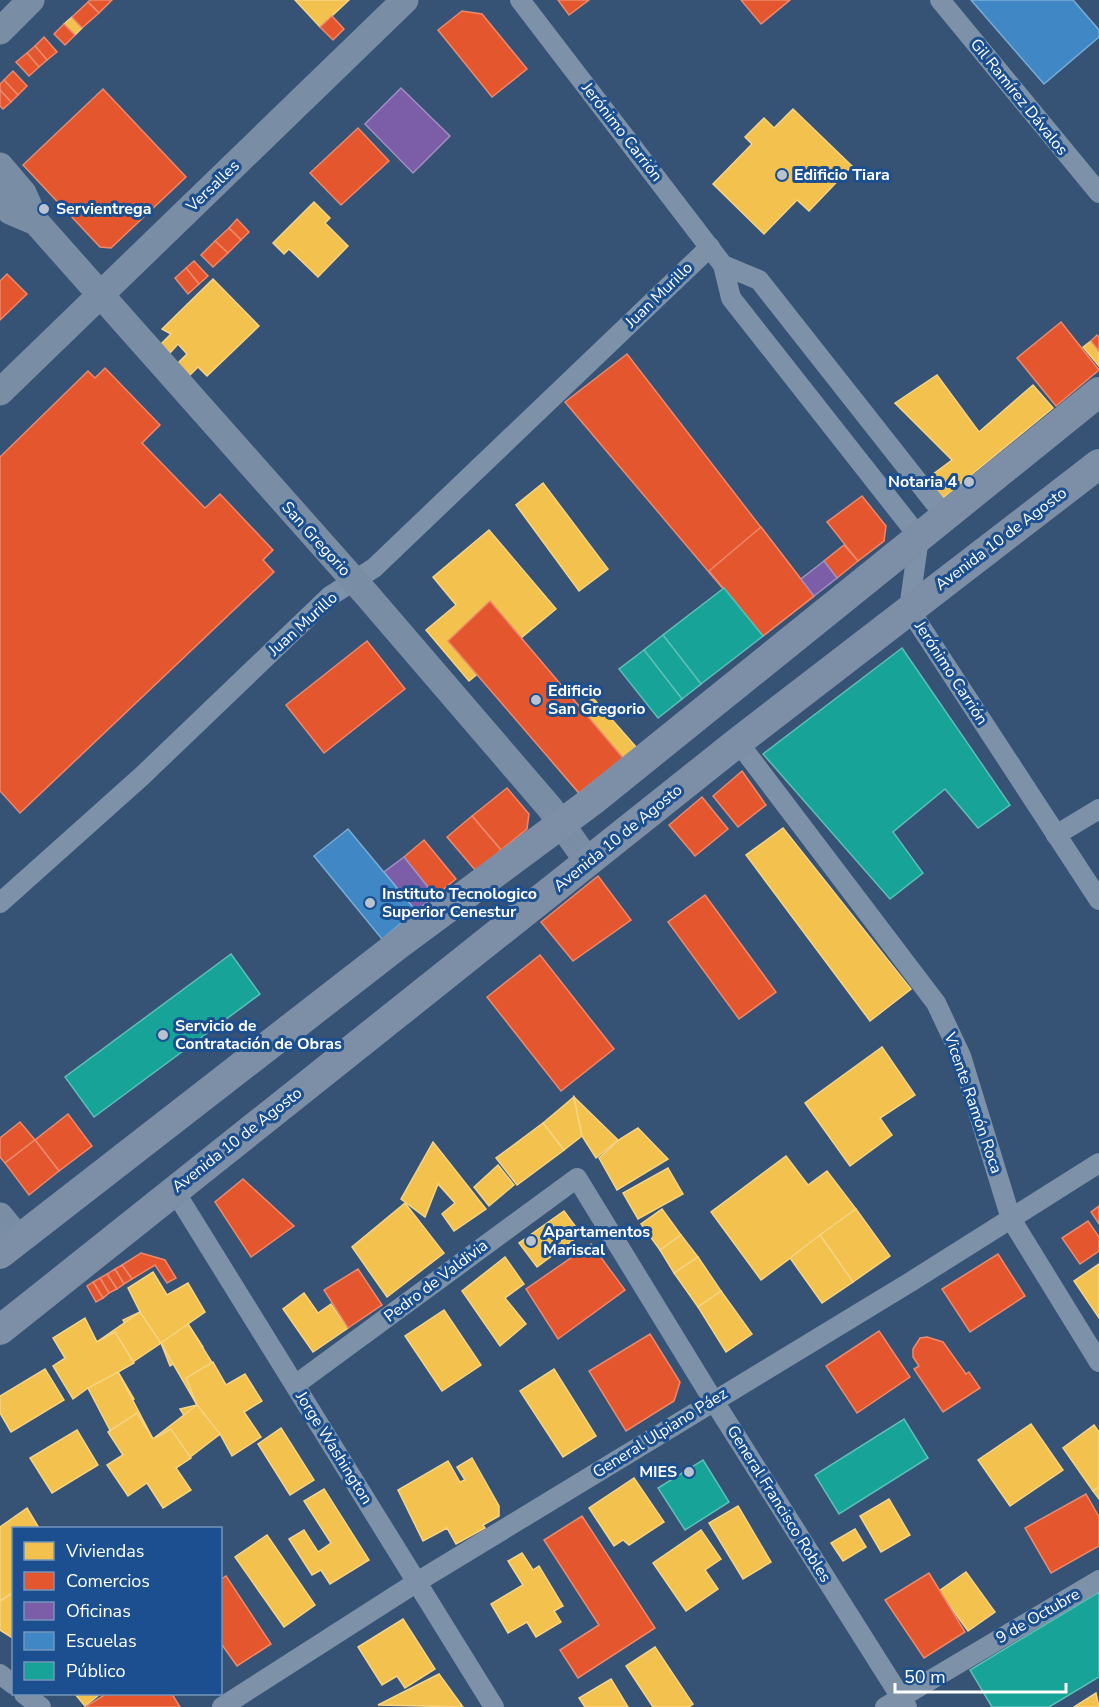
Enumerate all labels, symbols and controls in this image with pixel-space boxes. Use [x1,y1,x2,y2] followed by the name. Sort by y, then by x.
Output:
[965,34,1073,160] street label: Gil Ramírez Dávalos
[576,77,668,186] street label: Jerónimo Carrión
[181,155,244,218] street label: Versalles
[794,164,890,186] place label: Edificio Tiara
[775,168,789,182] marker: Edificio Tiara
[56,198,151,220] place label: Servientrega
[37,202,51,216] marker: Servientrega
[620,257,698,334] street label: Juan Murillo
[888,471,957,493] place label: Notaria 4
[962,475,976,489] marker: Notaria 4
[931,482,1071,596] street label: Avenida 10 de Agosto
[276,497,356,581] street label: San Gregorio
[263,587,342,662] street label: Juan Murillo
[909,616,993,729] street label: Jerónimo Carrión
[548,680,646,720] place label: Edificio San Gregorio
[529,693,543,707] marker: Edificio San Gregorio
[549,779,687,897] street label: Avenida 10 de Agosto
[382,883,537,923] place label: Instituto Tecnologico Superior Cenestur
[363,896,377,910] marker: Instituto Tecnologico Superior Cenestur
[175,1015,342,1055] place label: Servicio de Contratación de Obras
[156,1028,170,1042] marker: Servicio de Contratación de Obras
[938,1029,1007,1177] street label: Vicente Ramón Roca
[167,1082,307,1198] street label: Avenida 10 de Agosto
[543,1221,650,1261] place label: Apartamentos Mariscal
[524,1234,538,1248] marker: Apartamentos Mariscal
[379,1235,493,1327] street label: Pedro de Valdivia
[589,1383,731,1483] street label: General Ulpiano Páez
[290,1386,378,1509] street label: Jorge Washington
[722,1421,836,1587] street label: General Francisco Robles
[639,1461,677,1483] place label: MIES
[682,1465,696,1479] marker: MIES
[12,1527,222,1695] legend
[65,1539,145,1563] text: Viviendas
[66,1569,150,1593] text: Comercios
[992,1583,1084,1649] street label: 9 de Octubre
[66,1599,131,1623] text: Oficinas
[66,1629,137,1653] text: Escuelas
[895,1656,1066,1694] scale bar
[66,1659,126,1683] text: Público
[904,1665,946,1689] text: 50 m

